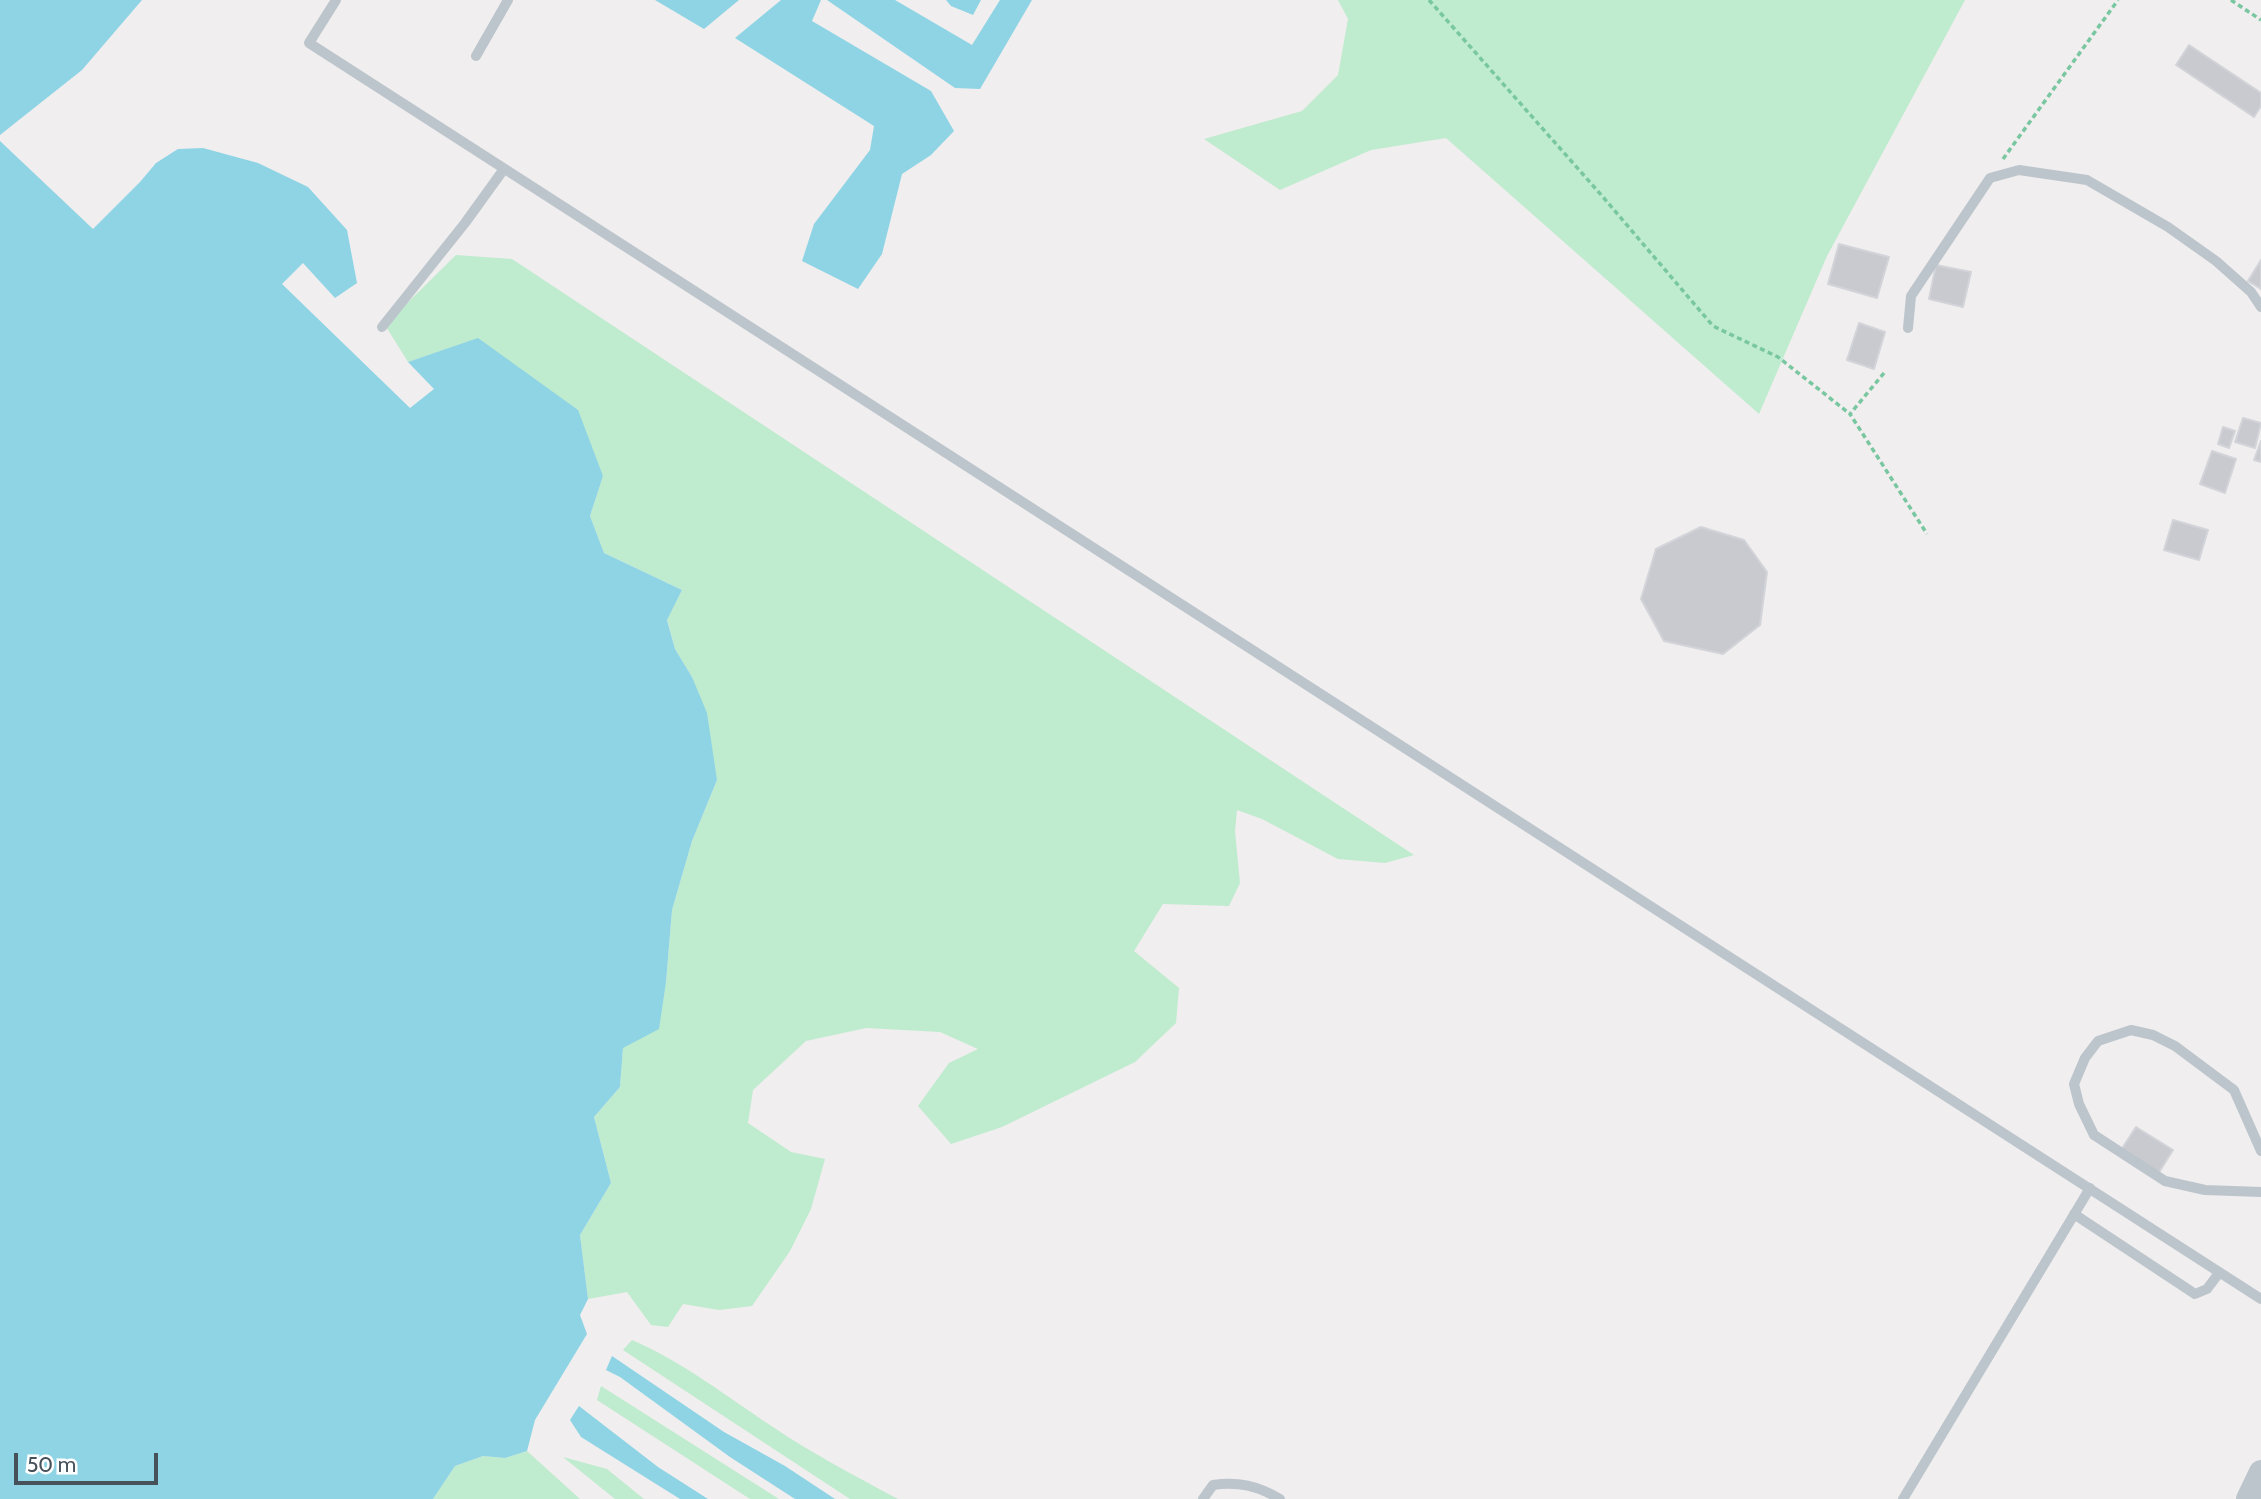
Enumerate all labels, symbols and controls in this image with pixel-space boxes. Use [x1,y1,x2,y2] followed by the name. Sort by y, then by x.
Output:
[18,1440,161,1484] scale bar
[27,1452,76,1477] text: 50 m

